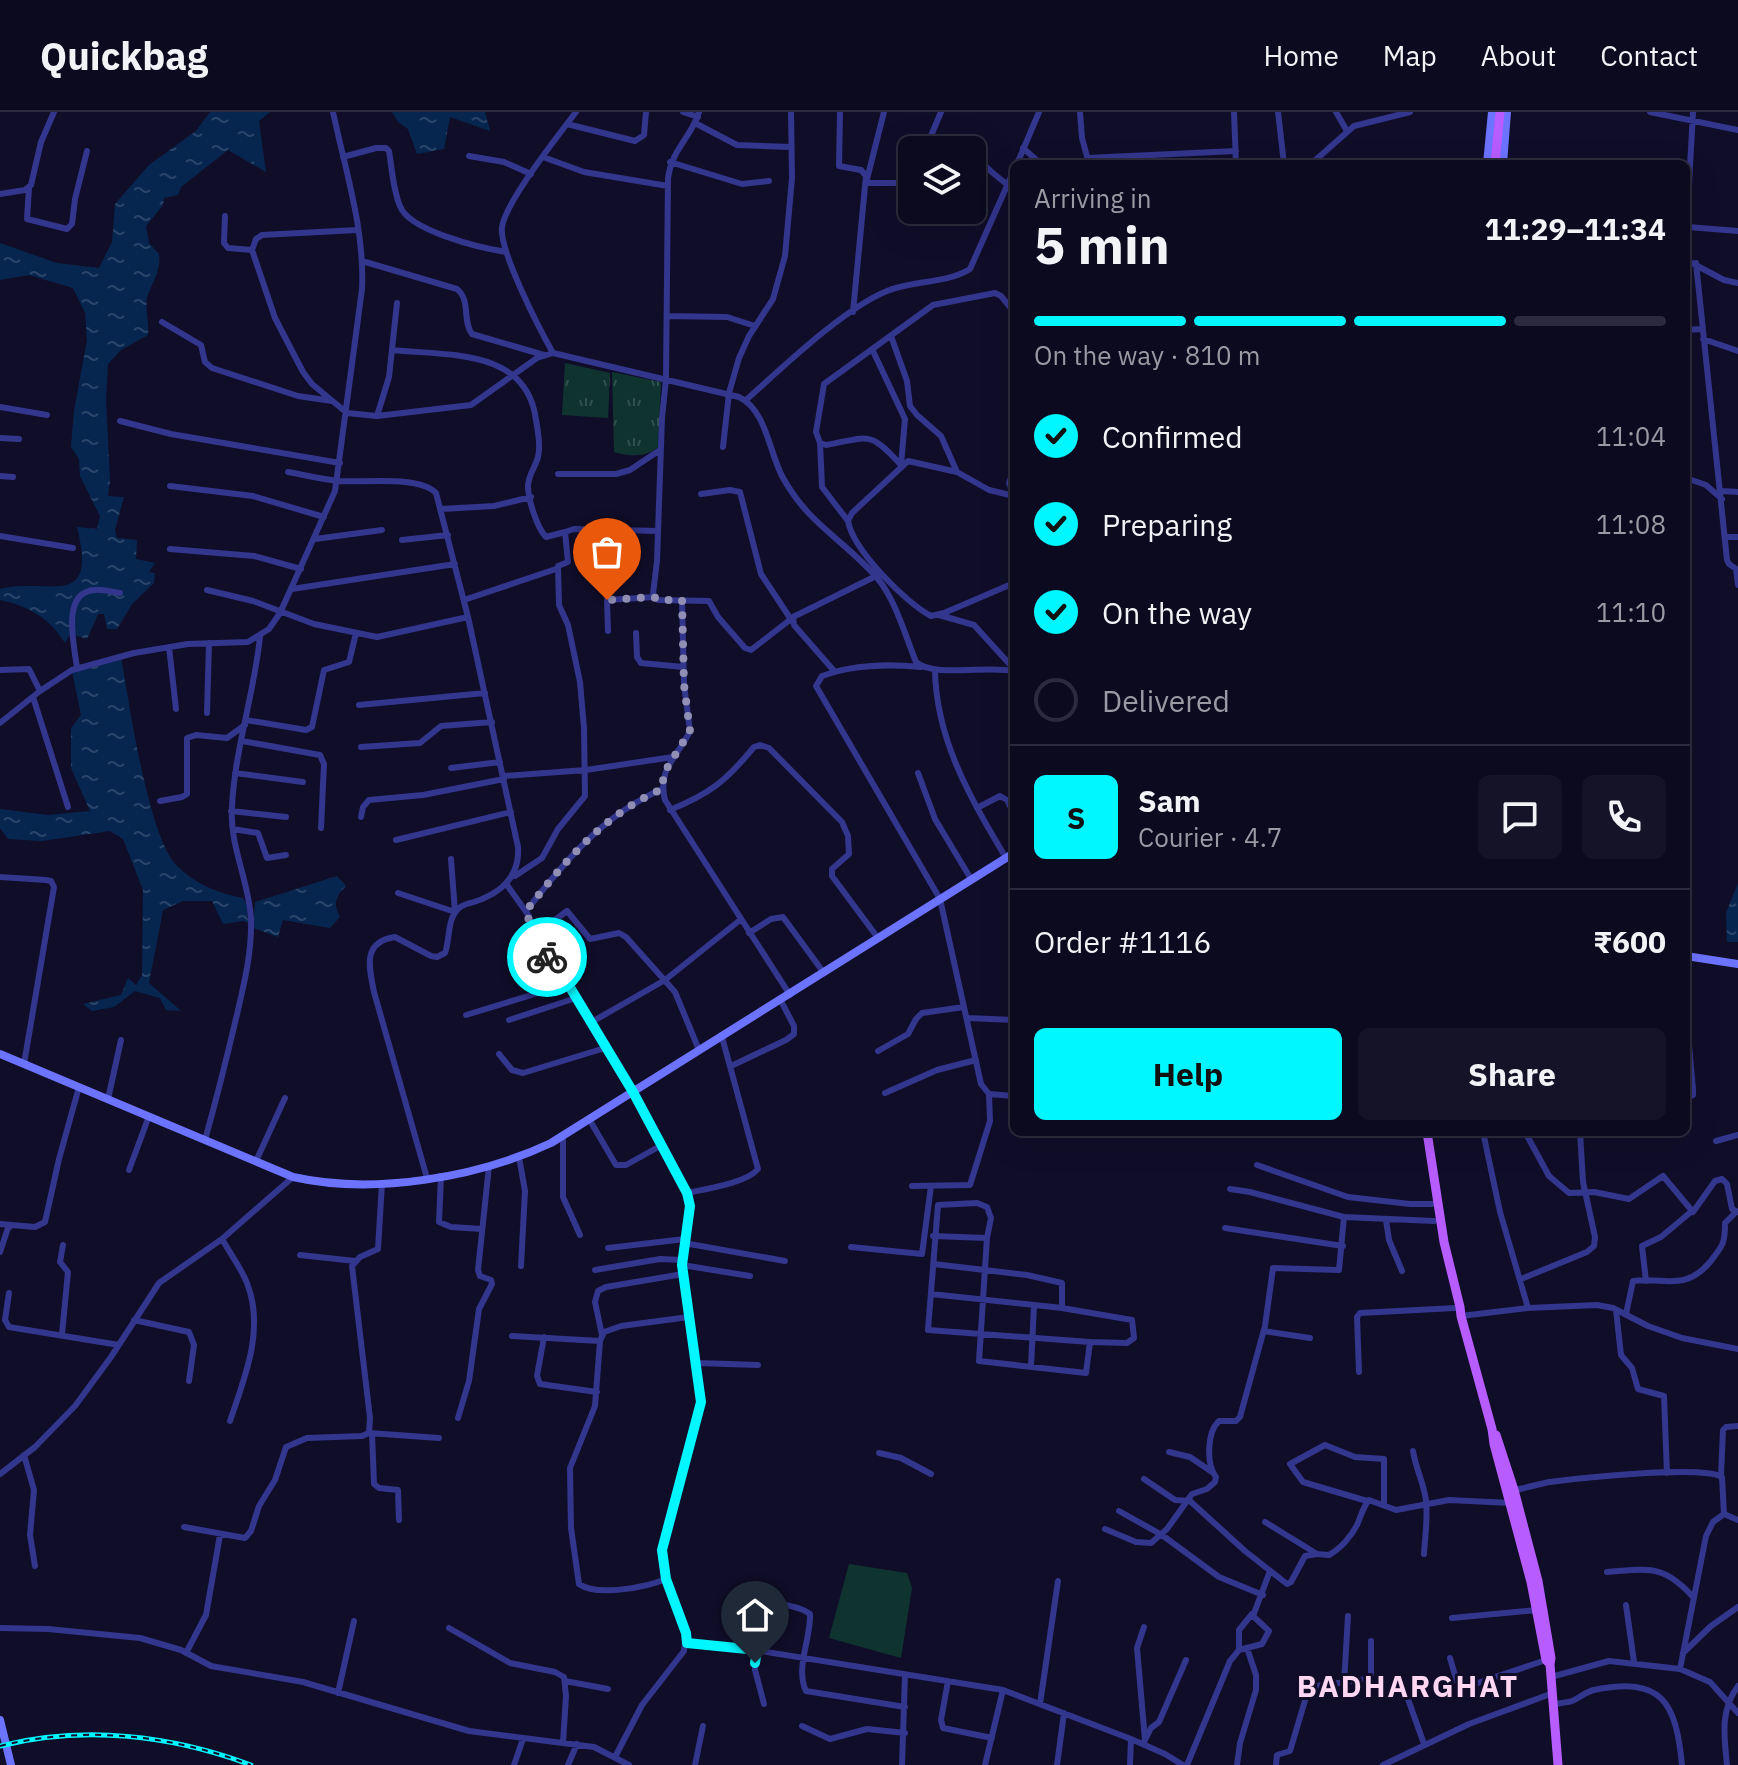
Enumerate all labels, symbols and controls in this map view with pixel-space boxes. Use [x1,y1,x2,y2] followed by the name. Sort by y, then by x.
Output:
[40,31,208,80] text: Quickbag
[1263,37,1339,74] text: Home
[1383,37,1437,74] text: Map
[1481,37,1556,74] text: About
[1600,37,1698,74] text: Contact
[898,136,986,224] map controls
[898,136,986,224] button: layers
[1034,181,1151,215] text: Arriving in
[1485,209,1666,248] text: 11:29–11:34
[1034,211,1170,278] text: 5 min
[1034,338,1260,372] text: On the way · 810 m
[1034,414,1078,458] icon: check
[1102,417,1243,456] text: Confirmed
[1596,419,1666,453] text: 11:04
[1034,502,1078,546] icon: check
[1102,505,1232,544] text: Preparing
[1596,507,1666,541] text: 11:08
[573,518,641,600] pin
[585,530,629,574] icon: bag
[1034,590,1078,634] icon: check
[1102,593,1252,632] text: On the way
[1596,595,1666,629] text: 11:10
[1102,681,1230,720] text: Delivered
[1478,775,1562,859] button: chat
[1582,775,1666,859] button: phone
[1138,781,1201,820] text: Sam
[1067,798,1085,837] text: S
[1138,820,1282,854] text: Courier · 4.7
[507,917,587,997] courier
[1034,922,1211,961] text: Order #1116
[1593,922,1666,961] text: ₹600
[525,935,569,979] icon: bike
[1034,1028,1342,1120] button: Help
[1358,1028,1666,1120] button: Share
[721,1581,789,1663] pin
[733,1593,777,1637] icon: home
[1297,1666,1519,1705] district label: BADHARGHAT

